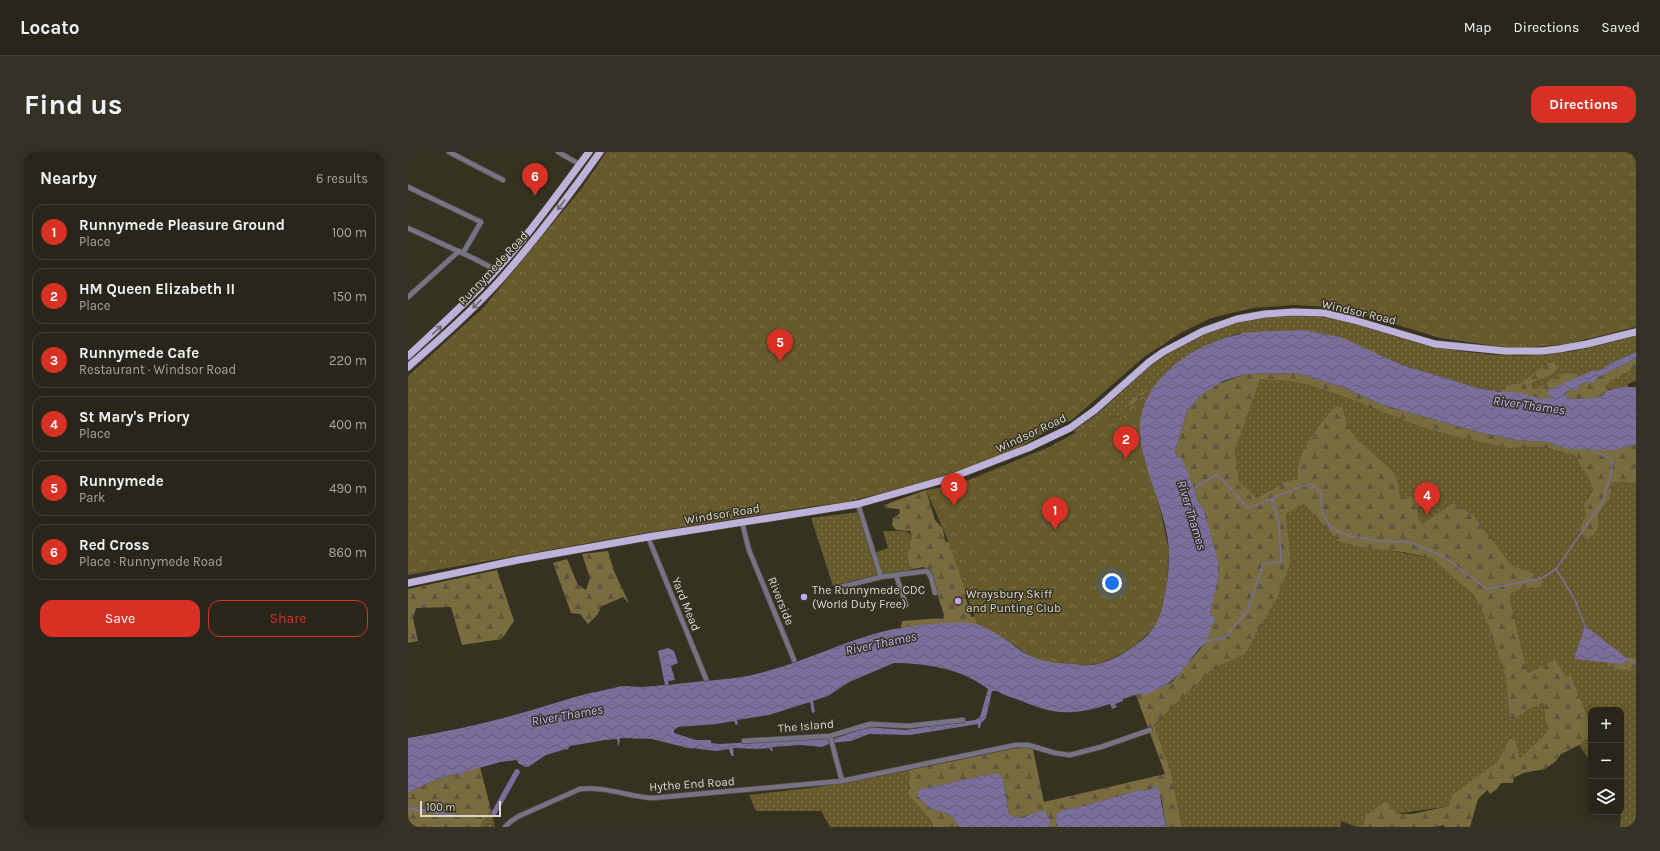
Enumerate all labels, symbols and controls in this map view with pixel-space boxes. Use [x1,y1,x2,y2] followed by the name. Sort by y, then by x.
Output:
[20,17,80,39] text: Locato
[1464,19,1492,36] text: Map
[1514,19,1579,36] text: Directions
[1601,19,1640,36] text: Saved
[1531,86,1636,123] button: Directions
[24,88,123,121] text: Find us
[522,163,548,196] pin: 6
[40,168,97,188] text: Nearby
[316,171,368,186] text: 6 results
[557,200,565,211] one-way arrow
[79,216,285,234] text: Runnymede Pleasure Ground
[52,225,56,240] text: 1
[332,225,367,240] text: 100 m
[455,228,531,308] street label: Runnymede Road
[79,234,110,249] text: Place
[79,280,235,298] text: HM Queen Elizabeth II
[50,289,58,304] text: 2
[332,289,367,304] text: 150 m
[1320,297,1398,327] street label: Windsor Road
[79,298,110,313] text: Place
[472,299,482,309] one-way arrow
[432,325,442,334] one-way arrow
[767,329,793,362] pin: 5
[79,344,199,362] text: Runnymede Cafe
[50,353,58,368] text: 3
[329,353,367,368] text: 220 m
[79,362,236,377] text: Restaurant · Windsor Road
[1492,393,1566,417] water label: River Thames
[79,408,189,426] text: St Mary's Priory
[993,411,1069,455] street label: Windsor Road
[50,417,58,432] text: 4
[329,417,367,432] text: 400 m
[79,426,110,441] text: Place
[1113,426,1139,459] pin: 2
[79,472,164,490] text: Runnymede
[941,473,967,506] pin: 3
[1174,478,1210,552] water label: River Thames
[50,481,58,496] text: 5
[329,481,367,496] text: 490 m
[1414,482,1440,515] pin: 4
[79,490,105,505] text: Park
[1042,497,1068,530] pin: 1
[683,501,761,527] street label: Windsor Road
[79,536,149,554] text: Red Cross
[50,545,58,560] text: 6
[329,545,367,560] text: 860 m
[79,554,223,569] text: Place · Runnymede Road
[1102,573,1122,593] your location
[669,575,703,633] street label: Yard Mead
[765,575,797,627] street label: Riverside
[812,583,925,611] place label: The Runnymede CDC (World Duty Free)
[966,587,1061,615] place label: Wraysbury Skiff and Punting Club
[799,592,809,602] marker: The Runnymede CDC (World Duty Free)
[953,596,963,606] marker: Wraysbury Skiff and Punting Club
[40,600,200,637] button: Save
[208,600,368,637] button: Share
[844,628,918,658] water label: River Thames
[530,701,604,729] water label: River Thames
[1588,707,1624,815] map controls
[1588,707,1624,743] button: +
[777,717,835,735] street label: The Island
[1588,743,1624,779] button: −
[649,774,735,794] street label: Hythe End Road
[1588,779,1624,815] button: layers
[420,799,501,818] scale bar
[426,801,456,814] text: 100 m

